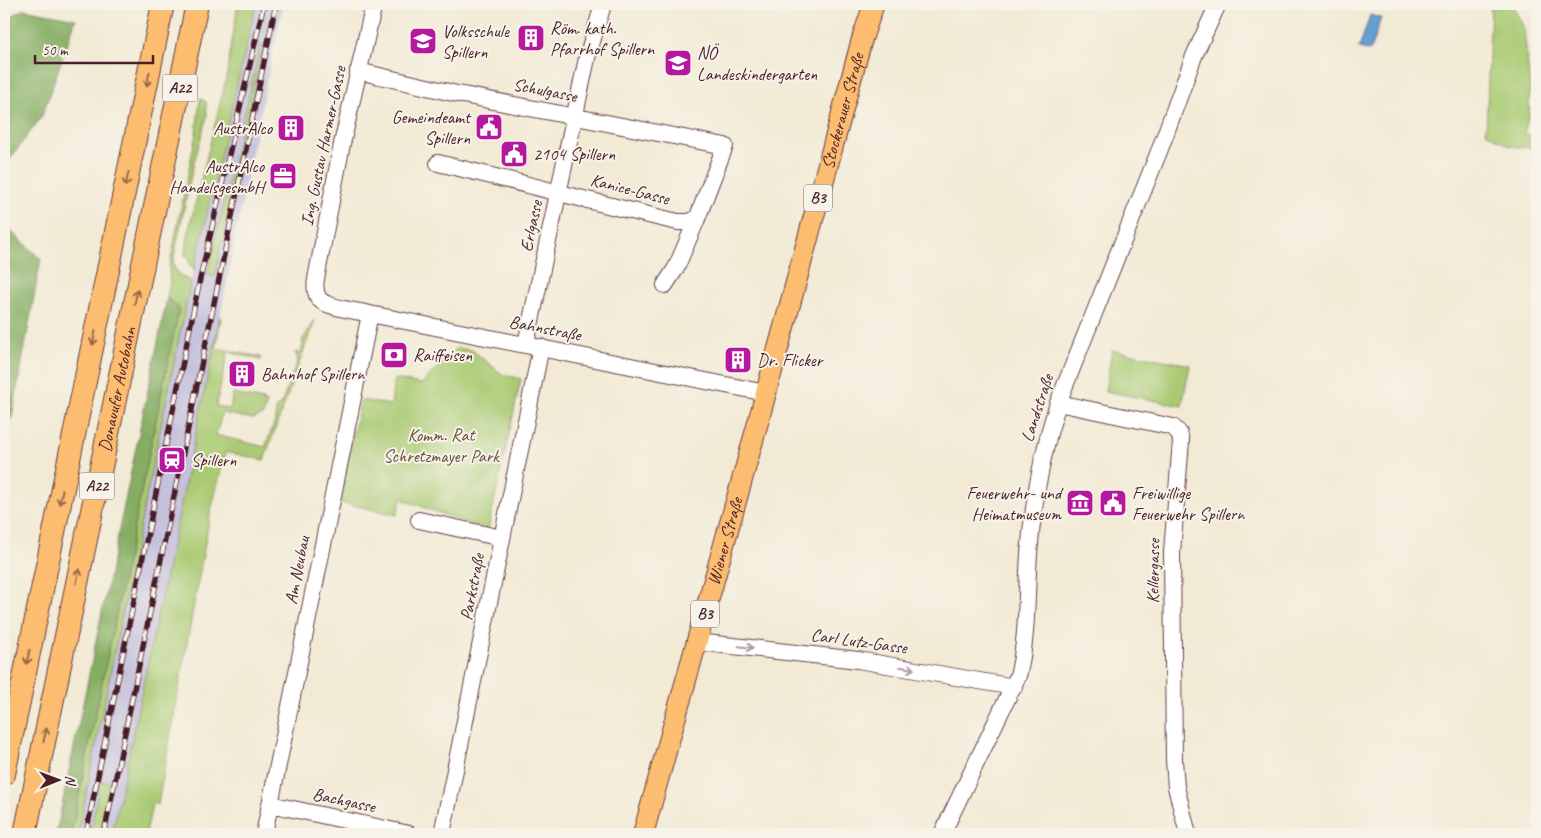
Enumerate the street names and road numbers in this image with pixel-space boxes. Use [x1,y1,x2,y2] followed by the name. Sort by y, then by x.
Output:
[816,50,869,171] street label: Stockerauer Straße
[295,63,351,228] street label: Ing. Gustav Harmer-Gasse
[511,73,580,107] street label: Schulgasse
[162,75,198,102] road number: A22
[588,169,673,210] street label: Kanice-Gasse
[804,184,832,212] road number: B3
[515,197,547,253] street label: Erlgasse
[507,310,584,346] street label: Bahnstraße
[93,324,141,454] street label: Donauufer Autobahn
[1016,370,1059,444] street label: Landstraße
[80,472,114,500] road number: A22
[702,494,748,587] street label: Wiener Straße
[280,533,315,606] street label: Am Neubau
[1141,537,1165,603] street label: Kellergasse
[455,551,489,622] street label: Parkstraße
[691,600,719,628] road number: B3
[810,623,910,659] street label: Carl Lutz-Gasse
[311,783,378,818] street label: Bachgasse

